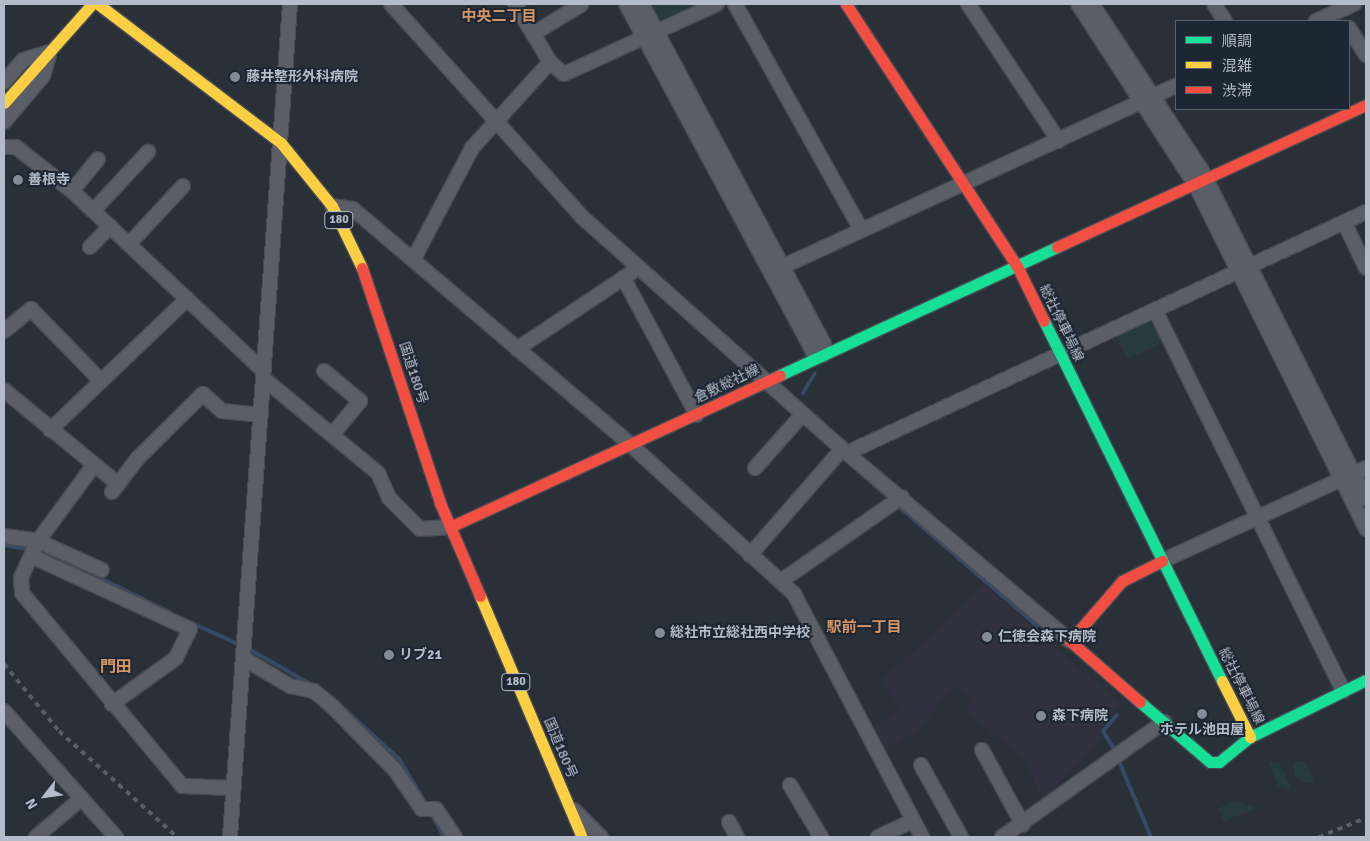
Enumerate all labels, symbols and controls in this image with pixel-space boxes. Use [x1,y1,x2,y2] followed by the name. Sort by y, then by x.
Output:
[462,8,536,26] district label: 中央二丁目
[1175,20,1350,110] legend
[1222,32,1252,50] text: 順調
[1222,57,1252,75] text: 混雑
[246,69,358,85] place label: 藤井整形外科病院
[228,70,242,84] marker: 藤井整形外科病院
[1222,82,1252,100] text: 渋滞
[28,172,70,188] place label: 善根寺
[12,174,24,186] marker: 善根寺
[324,210,354,230] road number: 180
[1035,282,1087,364] street label: 総社停車場線
[395,340,431,406] street label: 国道180号
[692,361,762,407] street label: 倉敷総社線
[827,619,901,637] district label: 駅前一丁目
[670,625,810,641] place label: 総社市立総社西中学校
[654,627,666,639] marker: 総社市立総社西中学校
[998,629,1096,645] place label: 仁徳会森下病院
[980,630,994,644] marker: 仁徳会森下病院
[1214,645,1268,727] street label: 総社停車場線
[399,647,442,663] place label: リブ21
[383,649,395,661] marker: リブ21
[100,657,132,677] district label: 門田
[501,672,531,692] road number: 180
[1052,708,1108,724] place label: 森下病院
[1196,708,1208,720] marker: ホテル池田屋
[1034,709,1048,723] marker: 森下病院
[540,715,580,781] street label: 国道180号
[1160,722,1244,738] place label: ホテル池田屋
[20,771,70,821] north arrow
[22,795,41,812] text: N

